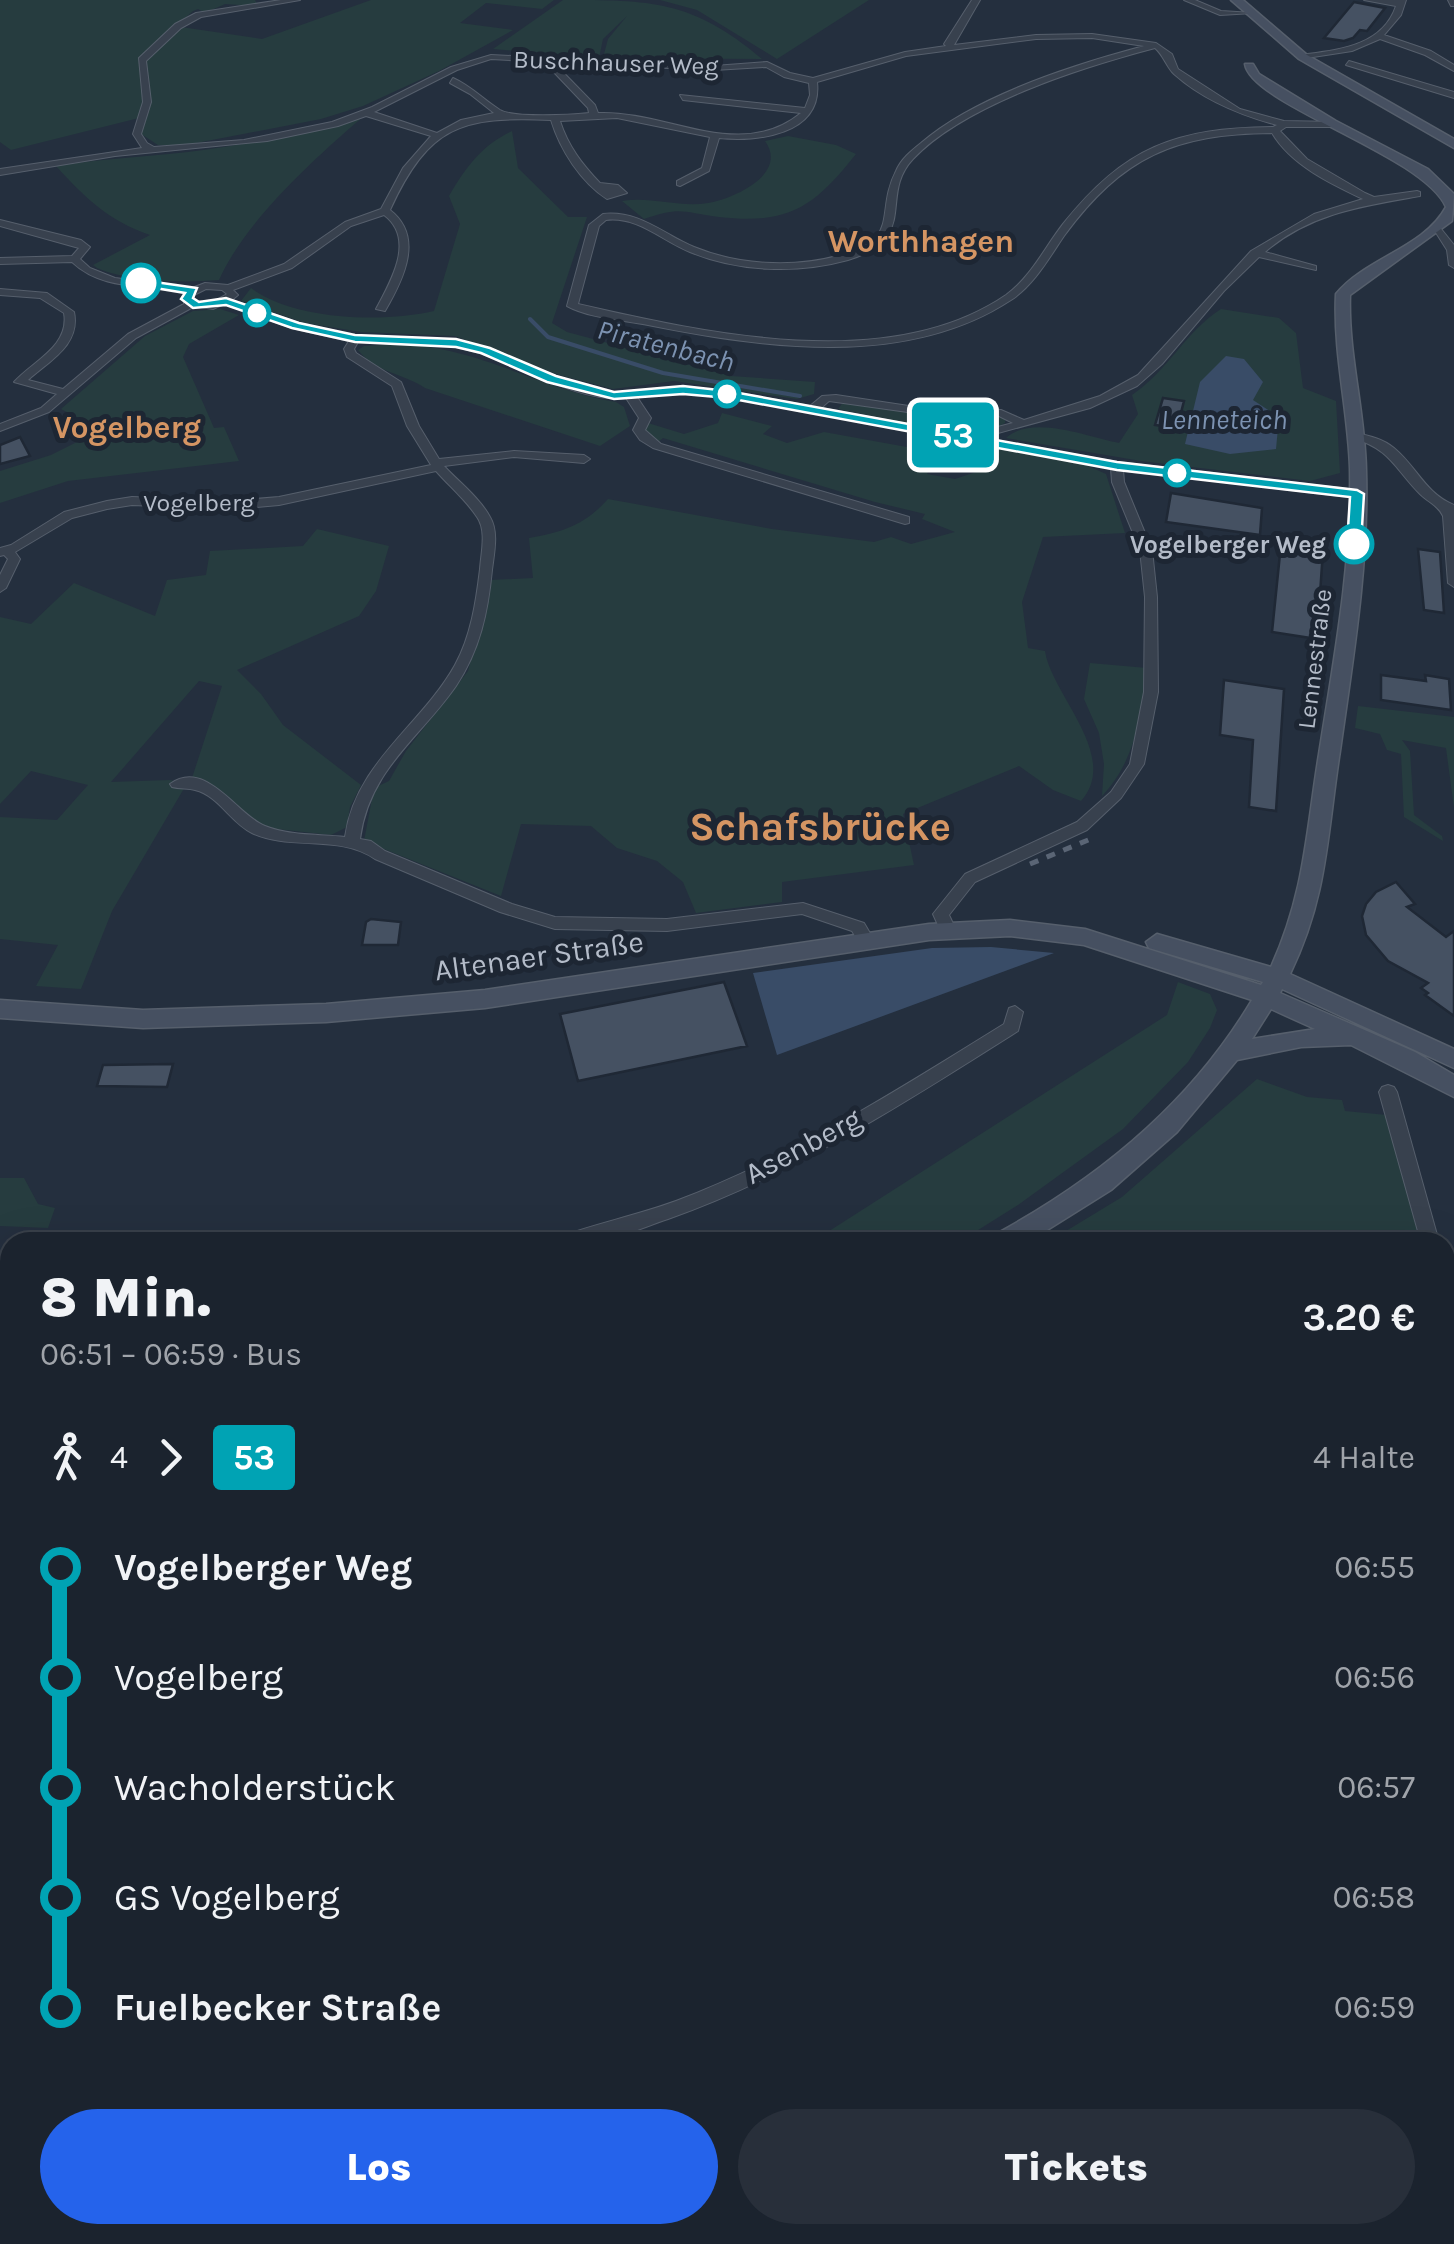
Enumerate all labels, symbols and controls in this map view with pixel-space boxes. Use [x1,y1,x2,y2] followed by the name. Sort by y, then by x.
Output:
[513,44,719,81] street label: Buschhauser Weg
[828,223,1014,260] district label: Worthhagen
[122,264,160,302] unlabelled marker
[244,300,270,326] unlabelled marker
[594,313,738,378] water label: Piratenbach
[714,381,740,407] unlabelled marker
[908,402,998,468] line badge: 53
[1161,403,1287,436] water label: Lenneteich
[53,409,201,446] district label: Vogelberg
[932,415,974,456] text: 53
[1164,460,1190,486] unlabelled marker
[143,488,255,517] street label: Vogelberg
[1335,525,1373,563] marker: Vogelberger Weg
[1130,530,1326,559] place label: Vogelberger Weg
[1292,587,1337,731] street label: Lennestraße
[689,803,951,850] district label: Schafsbrücke
[432,923,646,989] street label: Altenaer Straße
[738,1100,868,1192] street label: Asenberg
[40,1266,211,1330] text: 8 Min.
[1302,1295,1415,1340] text: 3.20 €
[40,1336,302,1373] text: 06:51 – 06:59 · Bus
[40,1430,95,1485] icon: walk
[143,1430,198,1485] icon: forward
[233,1437,275,1478] text: 53
[110,1439,128,1476] text: 4
[1313,1439,1415,1476] text: 4 Halte
[114,1545,412,1590] text: Vogelberger Weg
[1334,1549,1415,1586] text: 06:55
[114,1655,283,1700] text: Vogelberg
[1334,1659,1415,1696] text: 06:56
[114,1765,396,1810] text: Wacholderstück
[1337,1769,1415,1806] text: 06:57
[114,1875,340,1920] text: GS Vogelberg
[1333,1879,1415,1916] text: 06:58
[114,1985,441,2030] text: Fuelbecker Straße
[1334,1989,1415,2026] text: 06:59
[40,2109,718,2224] button: Los
[738,2109,1415,2224] button: Tickets

